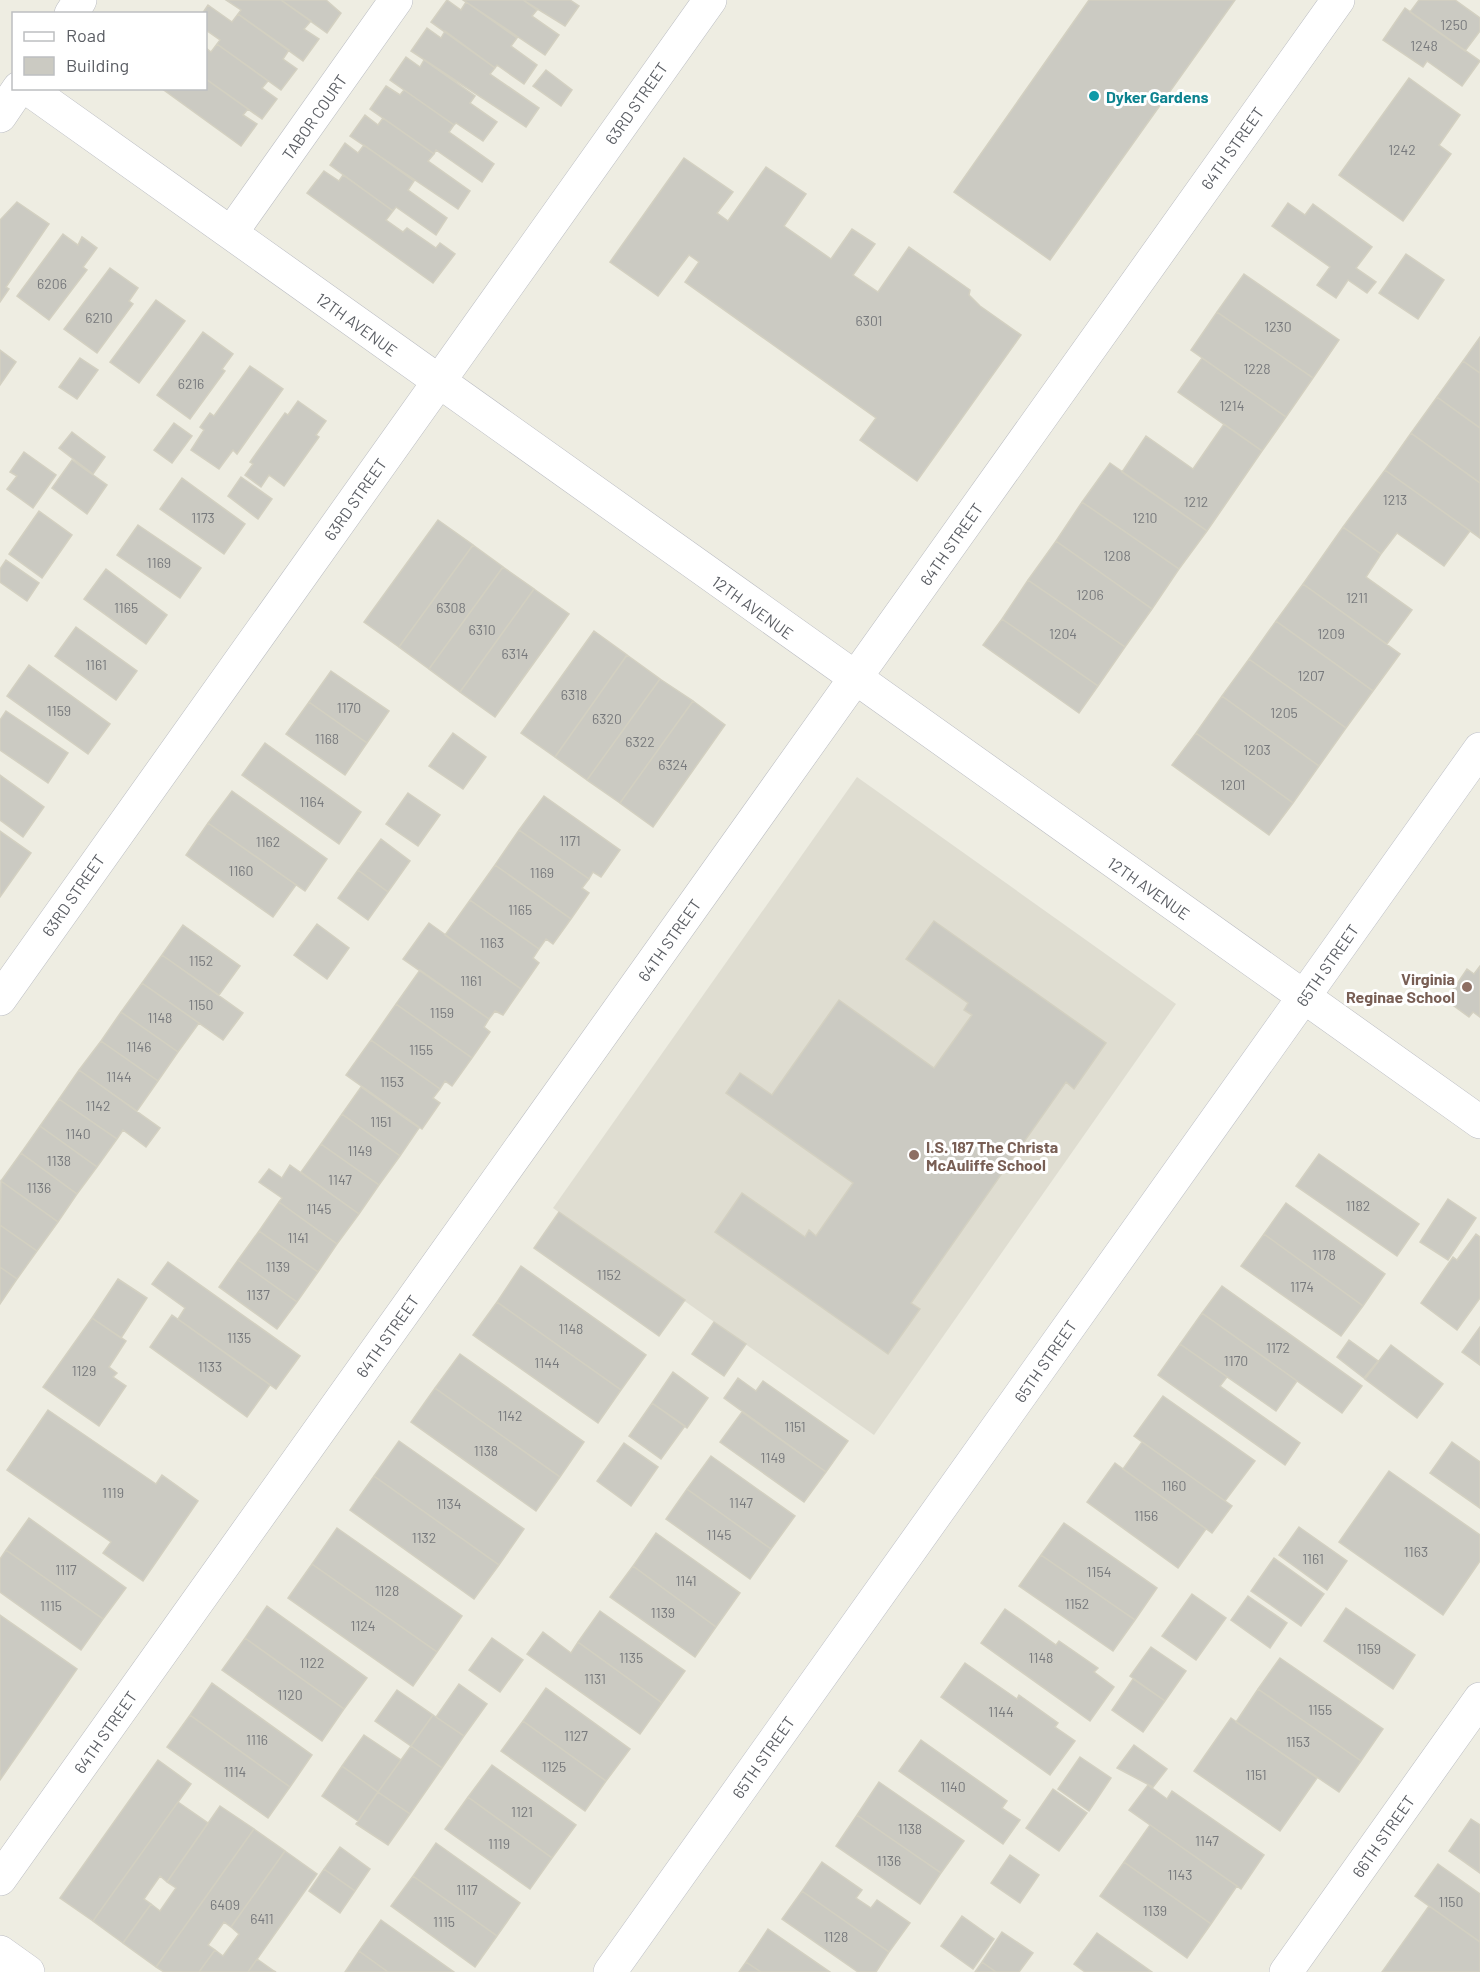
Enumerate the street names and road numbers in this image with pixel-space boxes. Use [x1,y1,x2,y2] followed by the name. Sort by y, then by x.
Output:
[601,58,671,148] street label: 63RD STREET
[278,71,350,163] street label: TABOR COURT
[1197,103,1267,193] street label: 64TH STREET
[313,288,401,360] street label: 12TH AVENUE
[320,454,390,544] street label: 63RD STREET
[916,499,986,589] street label: 64TH STREET
[709,571,797,643] street label: 12TH AVENUE
[38,850,108,940] street label: 63RD STREET
[1104,853,1194,923] street label: 12TH AVENUE
[634,895,704,985] street label: 64TH STREET
[1292,920,1362,1010] street label: 65TH STREET
[352,1291,422,1381] street label: 64TH STREET
[1010,1316,1080,1406] street label: 65TH STREET
[70,1687,140,1777] street label: 64TH STREET
[728,1712,798,1802] street label: 65TH STREET
[1348,1791,1418,1881] street label: 66TH STREET

